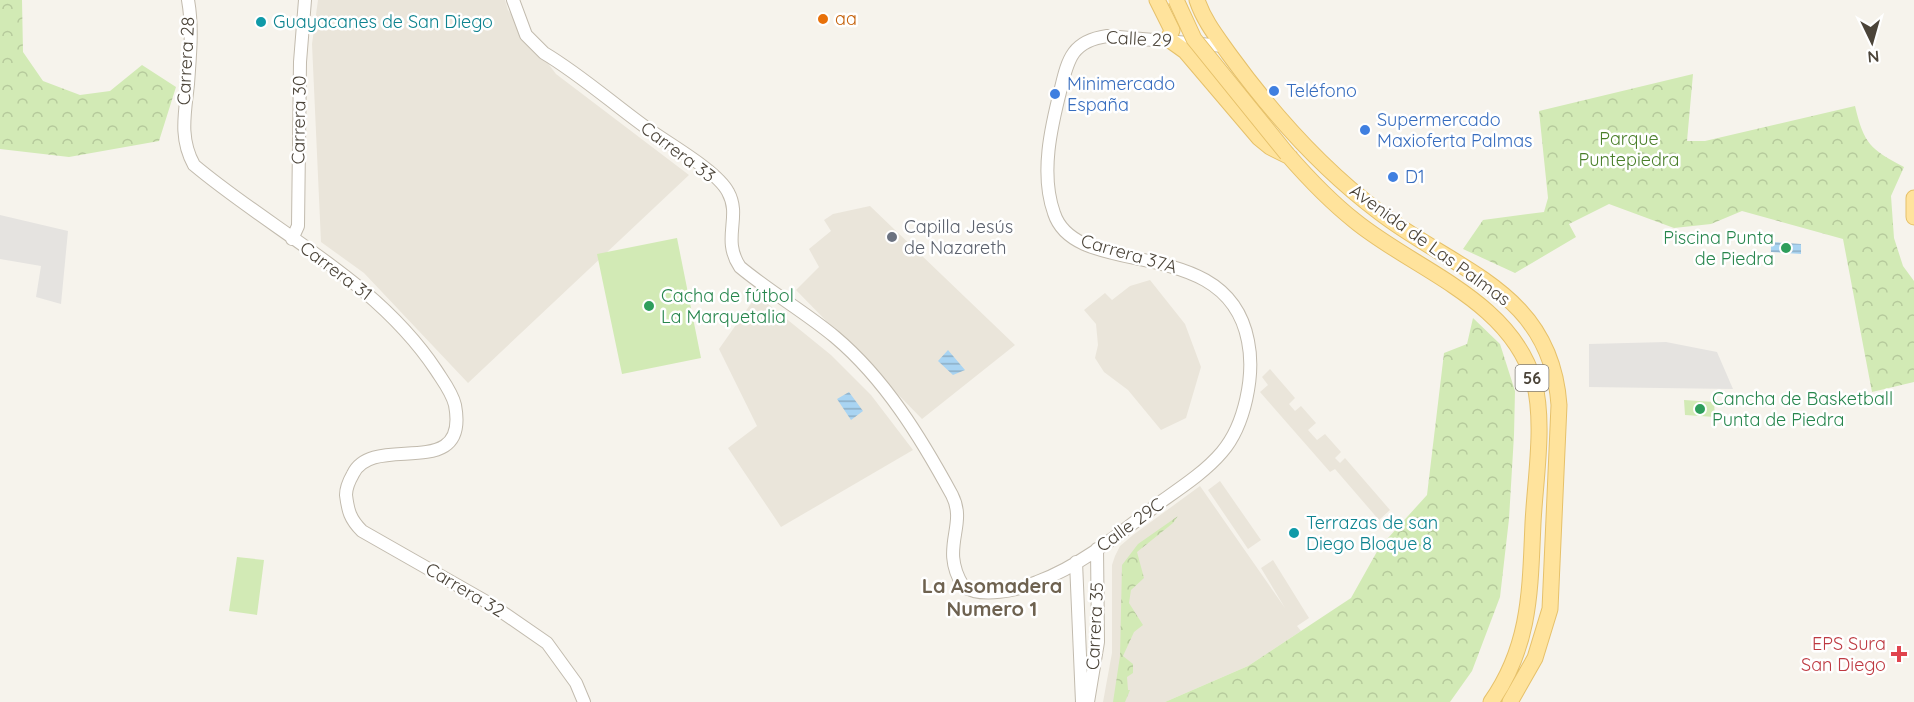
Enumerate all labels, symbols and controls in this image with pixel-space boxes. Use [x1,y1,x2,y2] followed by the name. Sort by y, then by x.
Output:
[835,7,857,30] place label: aa
[273,10,493,33] place label: Guayacanes de San Diego
[816,12,830,26] marker: aa
[1842,12,1902,72] north arrow
[254,15,268,29] marker: Guayacanes de San Diego
[172,16,199,106] street label: Carrera 28
[1106,25,1173,52] street label: Calle 29
[1867,46,1880,67] text: N
[1067,72,1175,116] place label: Minimercado España
[286,75,311,165] street label: Carrera 30
[1286,79,1357,102] place label: Teléfono
[1267,84,1281,98] marker: Teléfono
[1048,87,1062,101] marker: Minimercado España
[1377,108,1533,152] place label: Supermercado Maxioferta Palmas
[636,116,720,187] street label: Carrera 33
[1358,123,1372,137] marker: Supermercado Maxioferta Palmas
[1579,127,1679,171] park label: Parque Puntepiedra
[1405,165,1425,188] place label: D1
[1386,170,1400,184] marker: D1
[1345,179,1515,311] street label: Avenida de Las Palmas
[904,215,1013,259] place label: Capilla Jesús de Nazareth
[1663,226,1774,270] place label: Piscina Punta de Piedra
[1078,229,1180,278] street label: Carrera 37A
[885,230,899,244] marker: Capilla Jesús de Nazareth
[295,236,377,305] street label: Carrera 31
[1779,241,1793,255] marker: Piscina Punta de Piedra
[661,284,794,328] place label: Cacha de fútbol La Marquetalia
[642,299,656,313] marker: Cacha de fútbol La Marquetalia
[1516,365,1549,391] road number: 56
[1712,387,1893,431] place label: Cancha de Basketball Punta de Piedra
[1693,402,1707,416] marker: Cancha de Basketball Punta de Piedra
[1092,492,1168,557] street label: Calle 29C
[1306,511,1438,555] place label: Terrazas de san Diego Bloque 8
[1287,526,1301,540] marker: Terrazas de san Diego Bloque 8
[422,557,509,622] street label: Carrera 32
[922,573,1062,621] district label: La Asomadera Numero 1
[1081,581,1108,671] street label: Carrera 35
[1801,632,1886,676] place label: EPS Sura San Diego
[1890,645,1908,663] marker: EPS Sura San Diego

